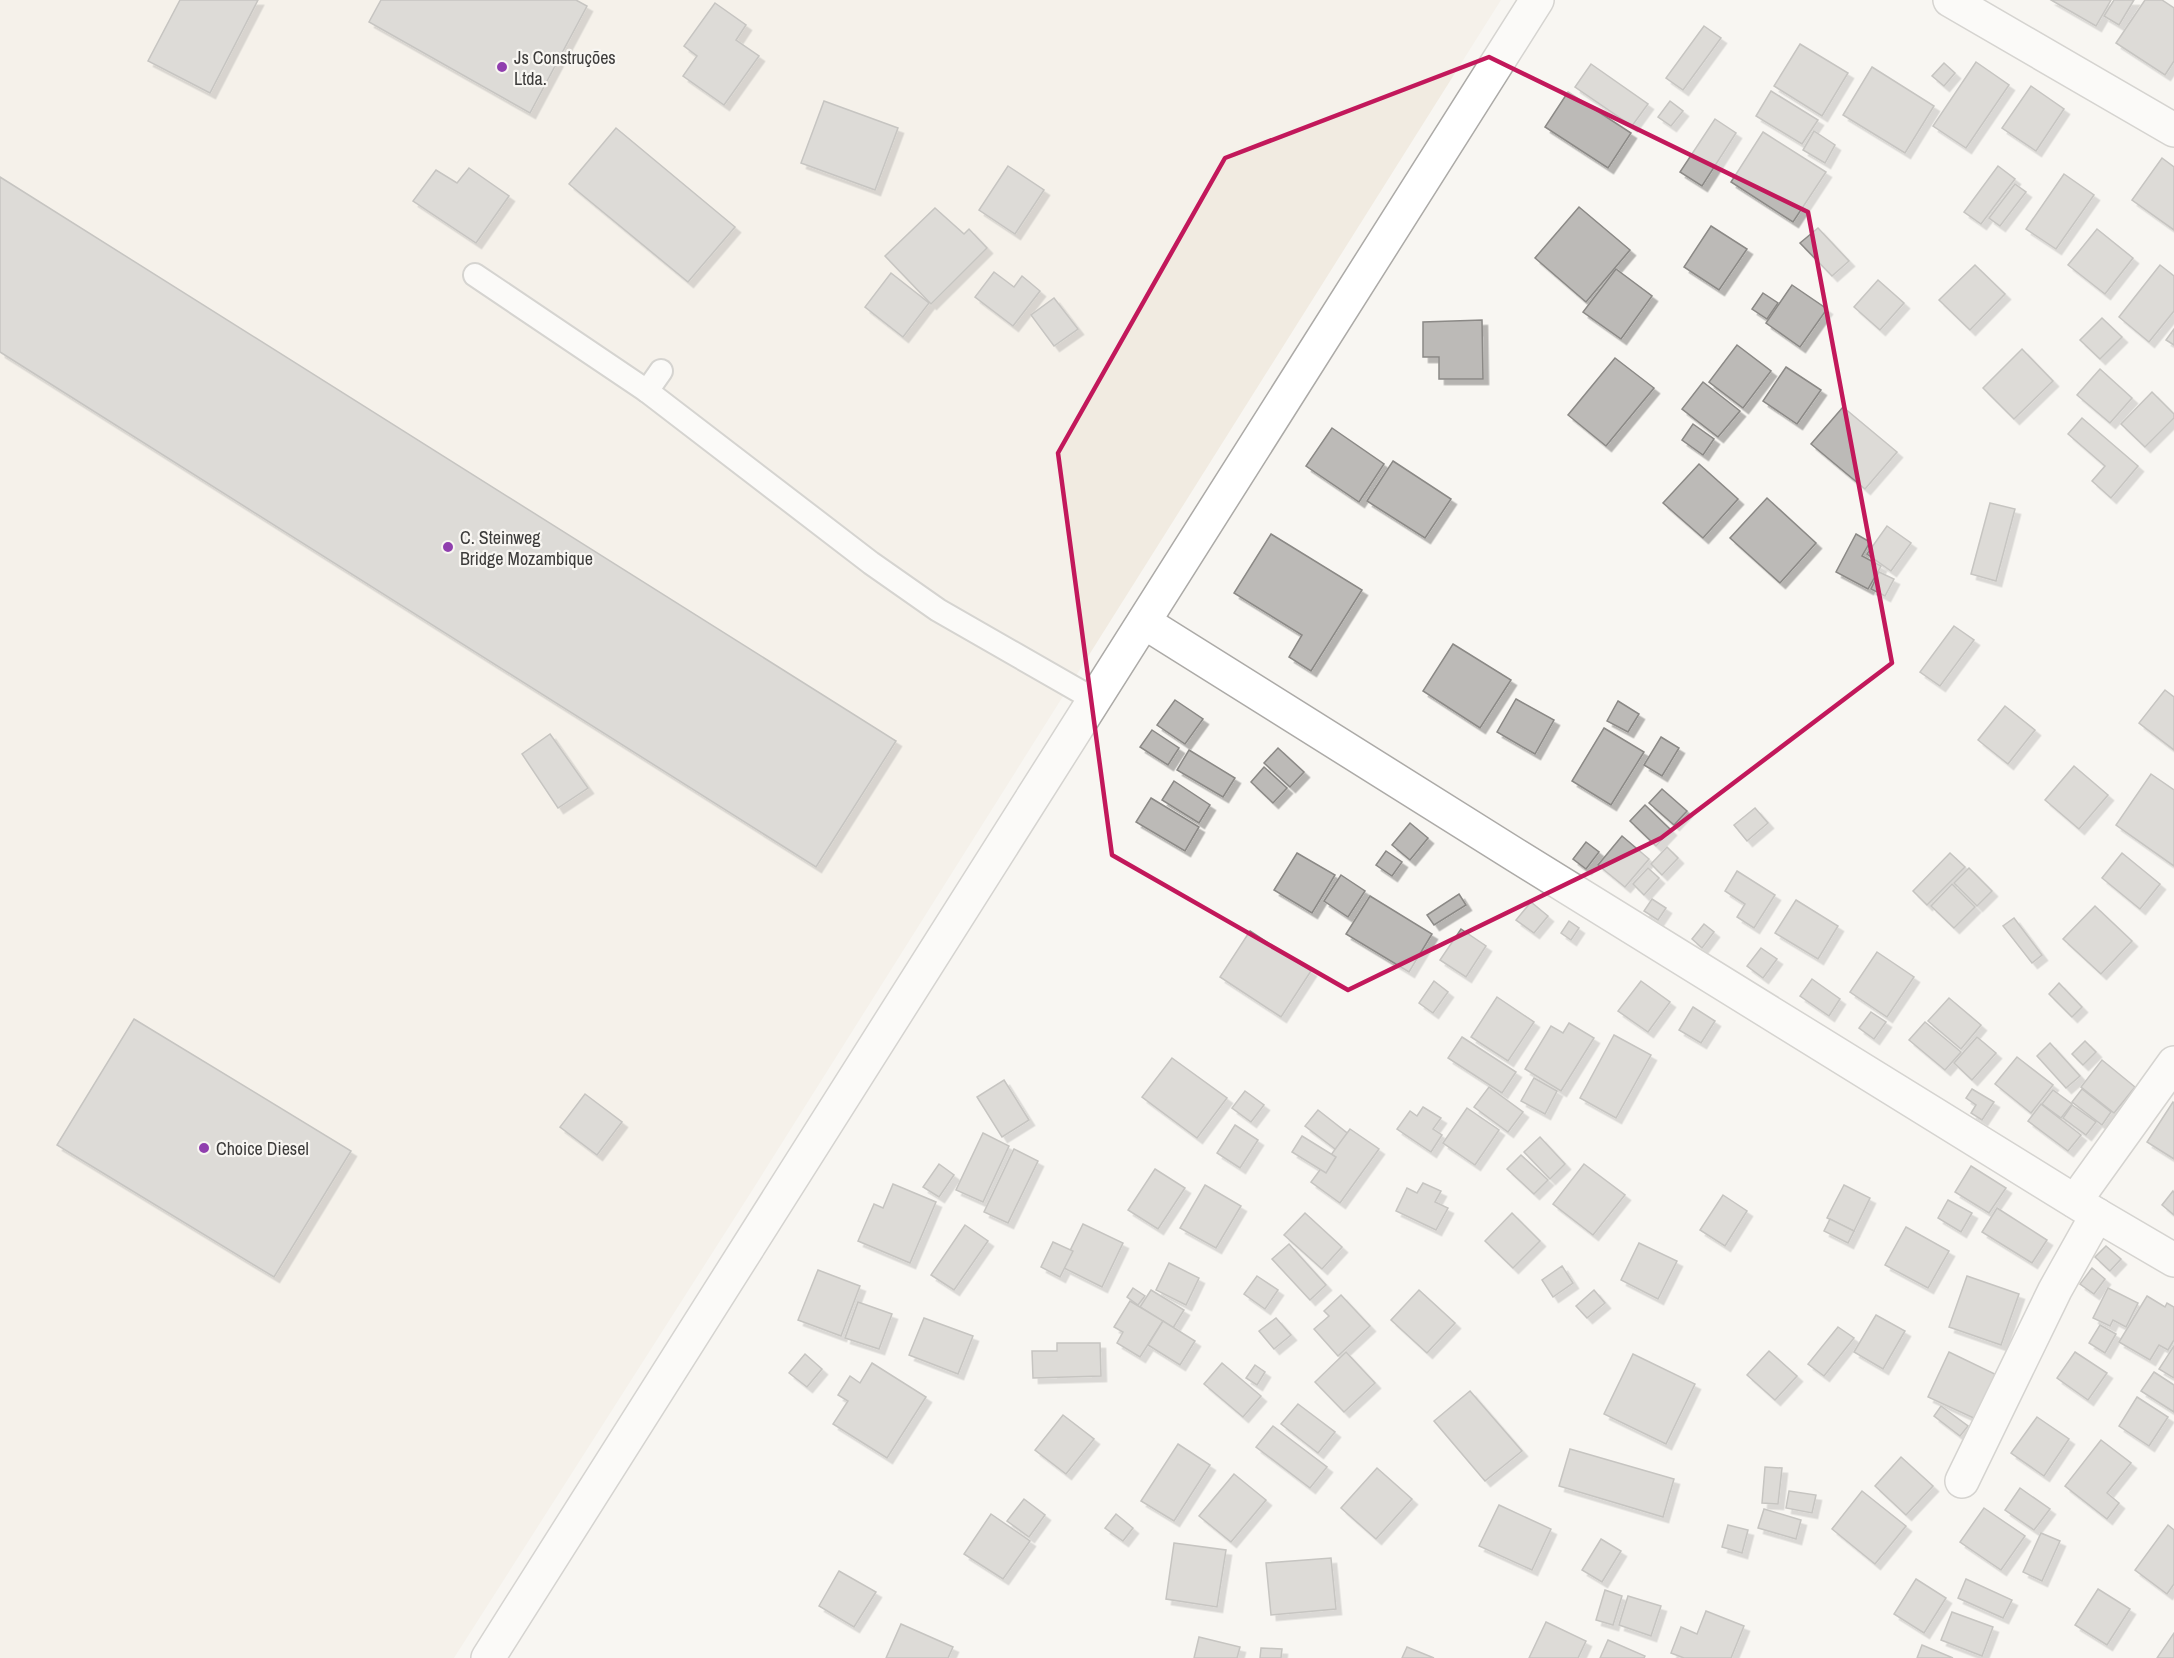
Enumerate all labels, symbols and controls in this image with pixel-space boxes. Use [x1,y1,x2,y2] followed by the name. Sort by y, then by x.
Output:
[514,45,616,91] place label: Js Construções Ltda.
[495,60,509,74] marker: Js Construções Ltda.
[460,525,593,571] place label: C. Steinweg Bridge Mozambique
[441,540,455,554] marker: C. Steinweg Bridge Mozambique
[216,1136,309,1161] place label: Choice Diesel
[197,1141,211,1155] marker: Choice Diesel

